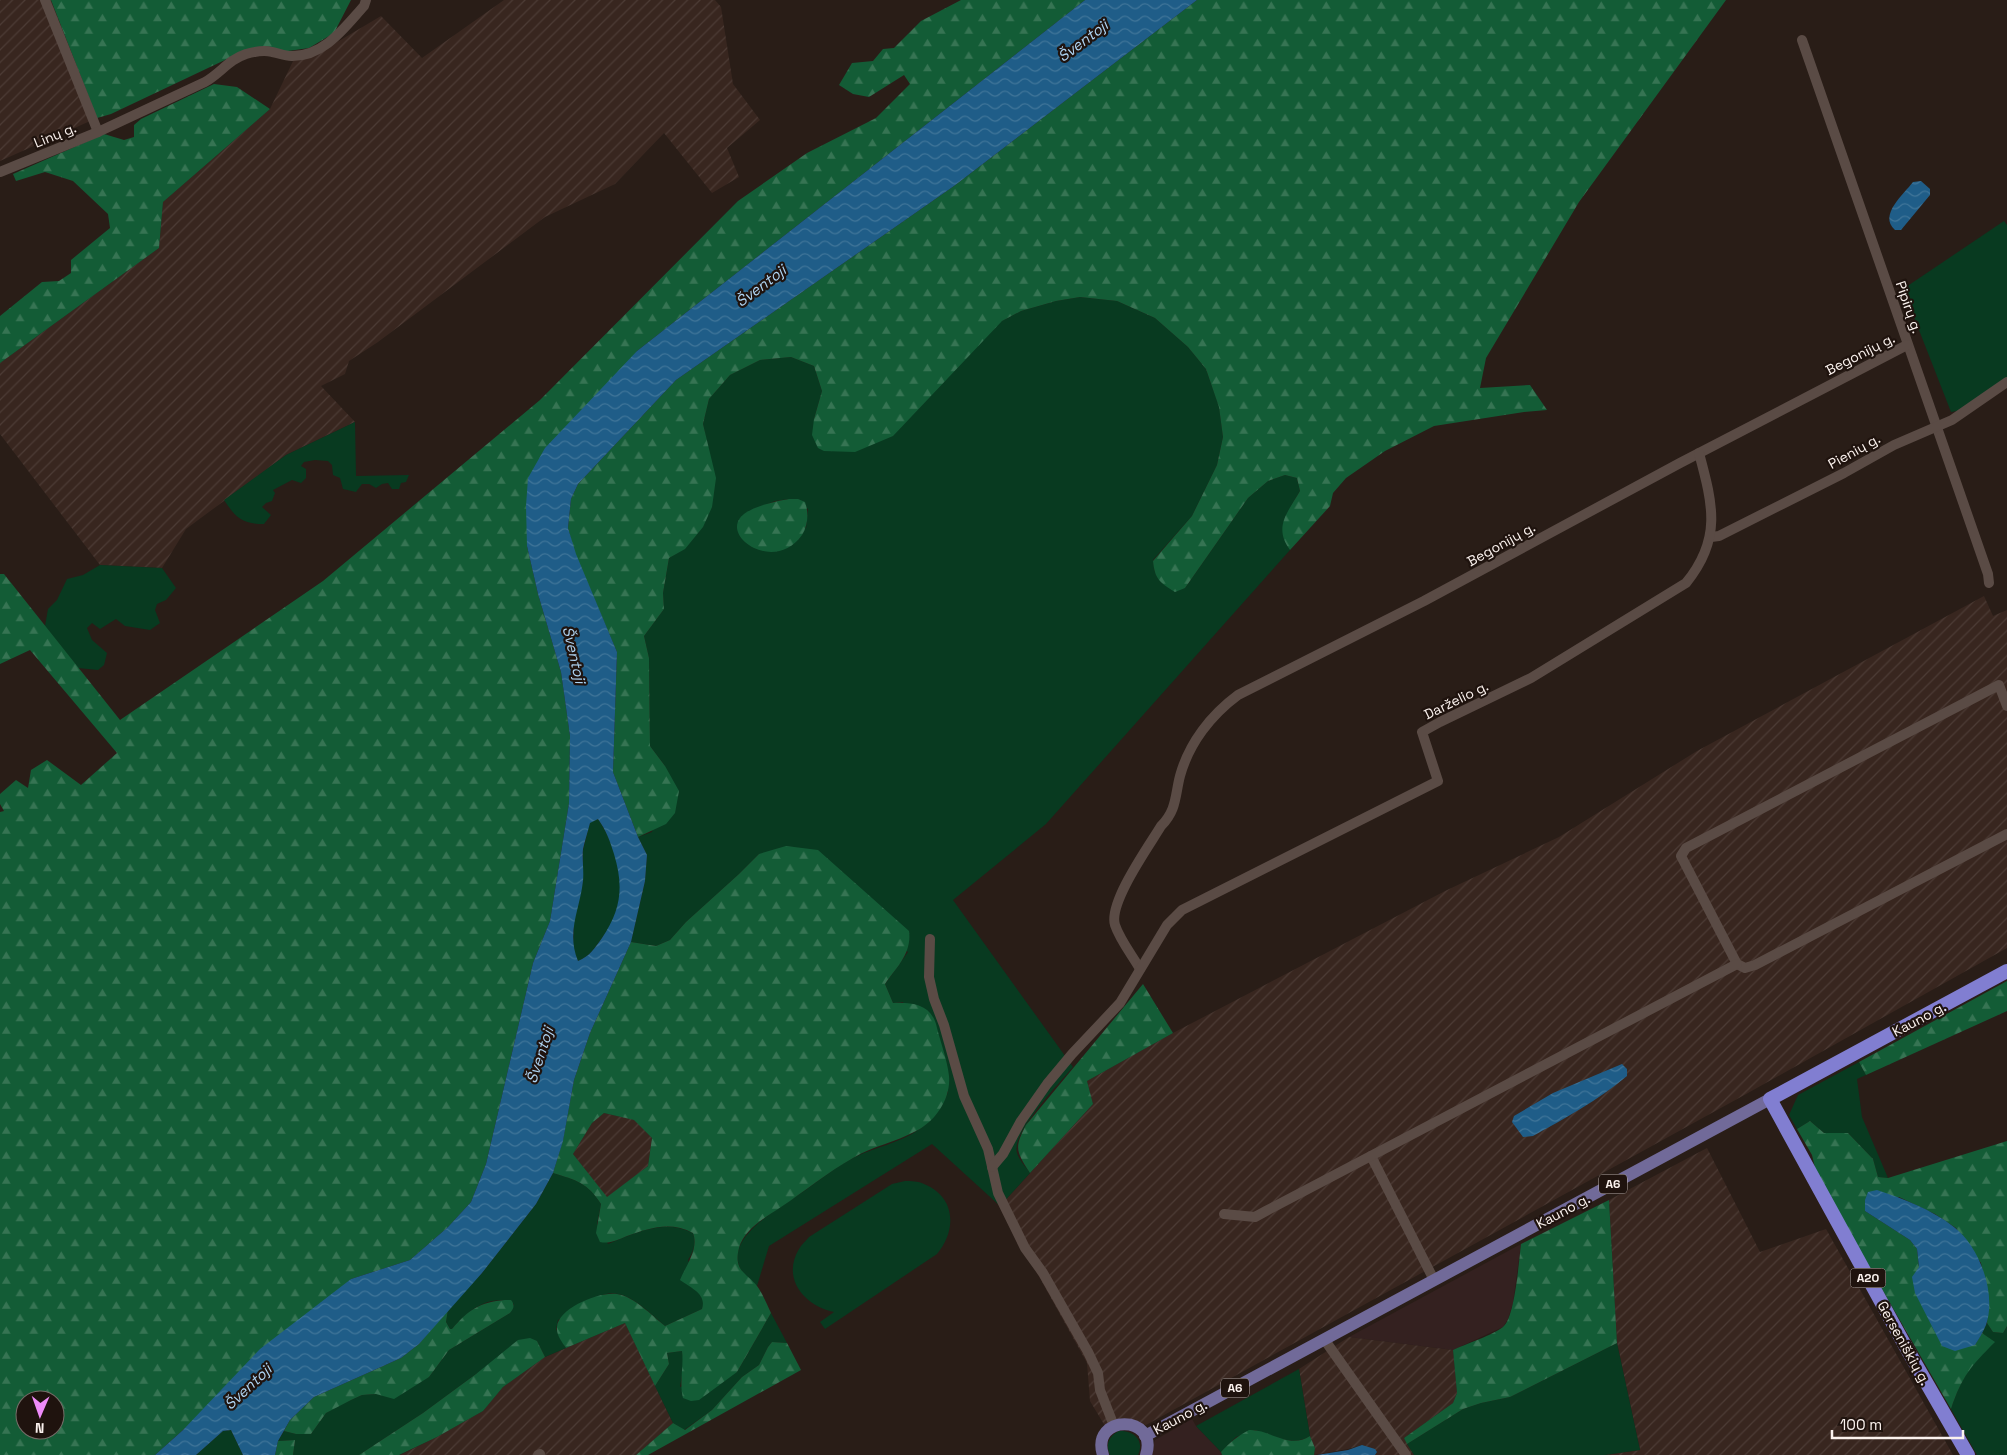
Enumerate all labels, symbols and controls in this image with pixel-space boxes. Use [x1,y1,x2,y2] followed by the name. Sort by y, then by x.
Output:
[1054,14,1113,66] water label: Šventoji
[31,118,79,152] street label: Linų g.
[732,259,791,311] water label: Šventoji
[1892,278,1926,336] street label: Pipirų g.
[1822,329,1898,379] street label: Begonijų g.
[1825,429,1883,473] street label: Pienių g.
[1464,518,1538,570] street label: Begonijų g.
[559,624,591,688] water label: Šventoji
[1421,677,1491,723] street label: Darželio g.
[1889,997,1949,1041] street label: Kauno g.
[522,1022,558,1085] water label: Šventoji
[1599,1174,1627,1194] road number: A6
[1533,1189,1593,1233] street label: Kauno g.
[1850,1268,1886,1288] road number: A20
[1873,1298,1935,1388] street label: Gerseniškių g.
[220,1358,277,1413] water label: Šventoji
[1221,1379,1249,1398] road number: A6
[15,1390,65,1440] north arrow
[1150,1395,1210,1439] street label: Kauno g.
[1832,1408,1963,1440] scale bar
[1840,1415,1882,1434] text: 100 m
[35,1419,45,1437] text: N

